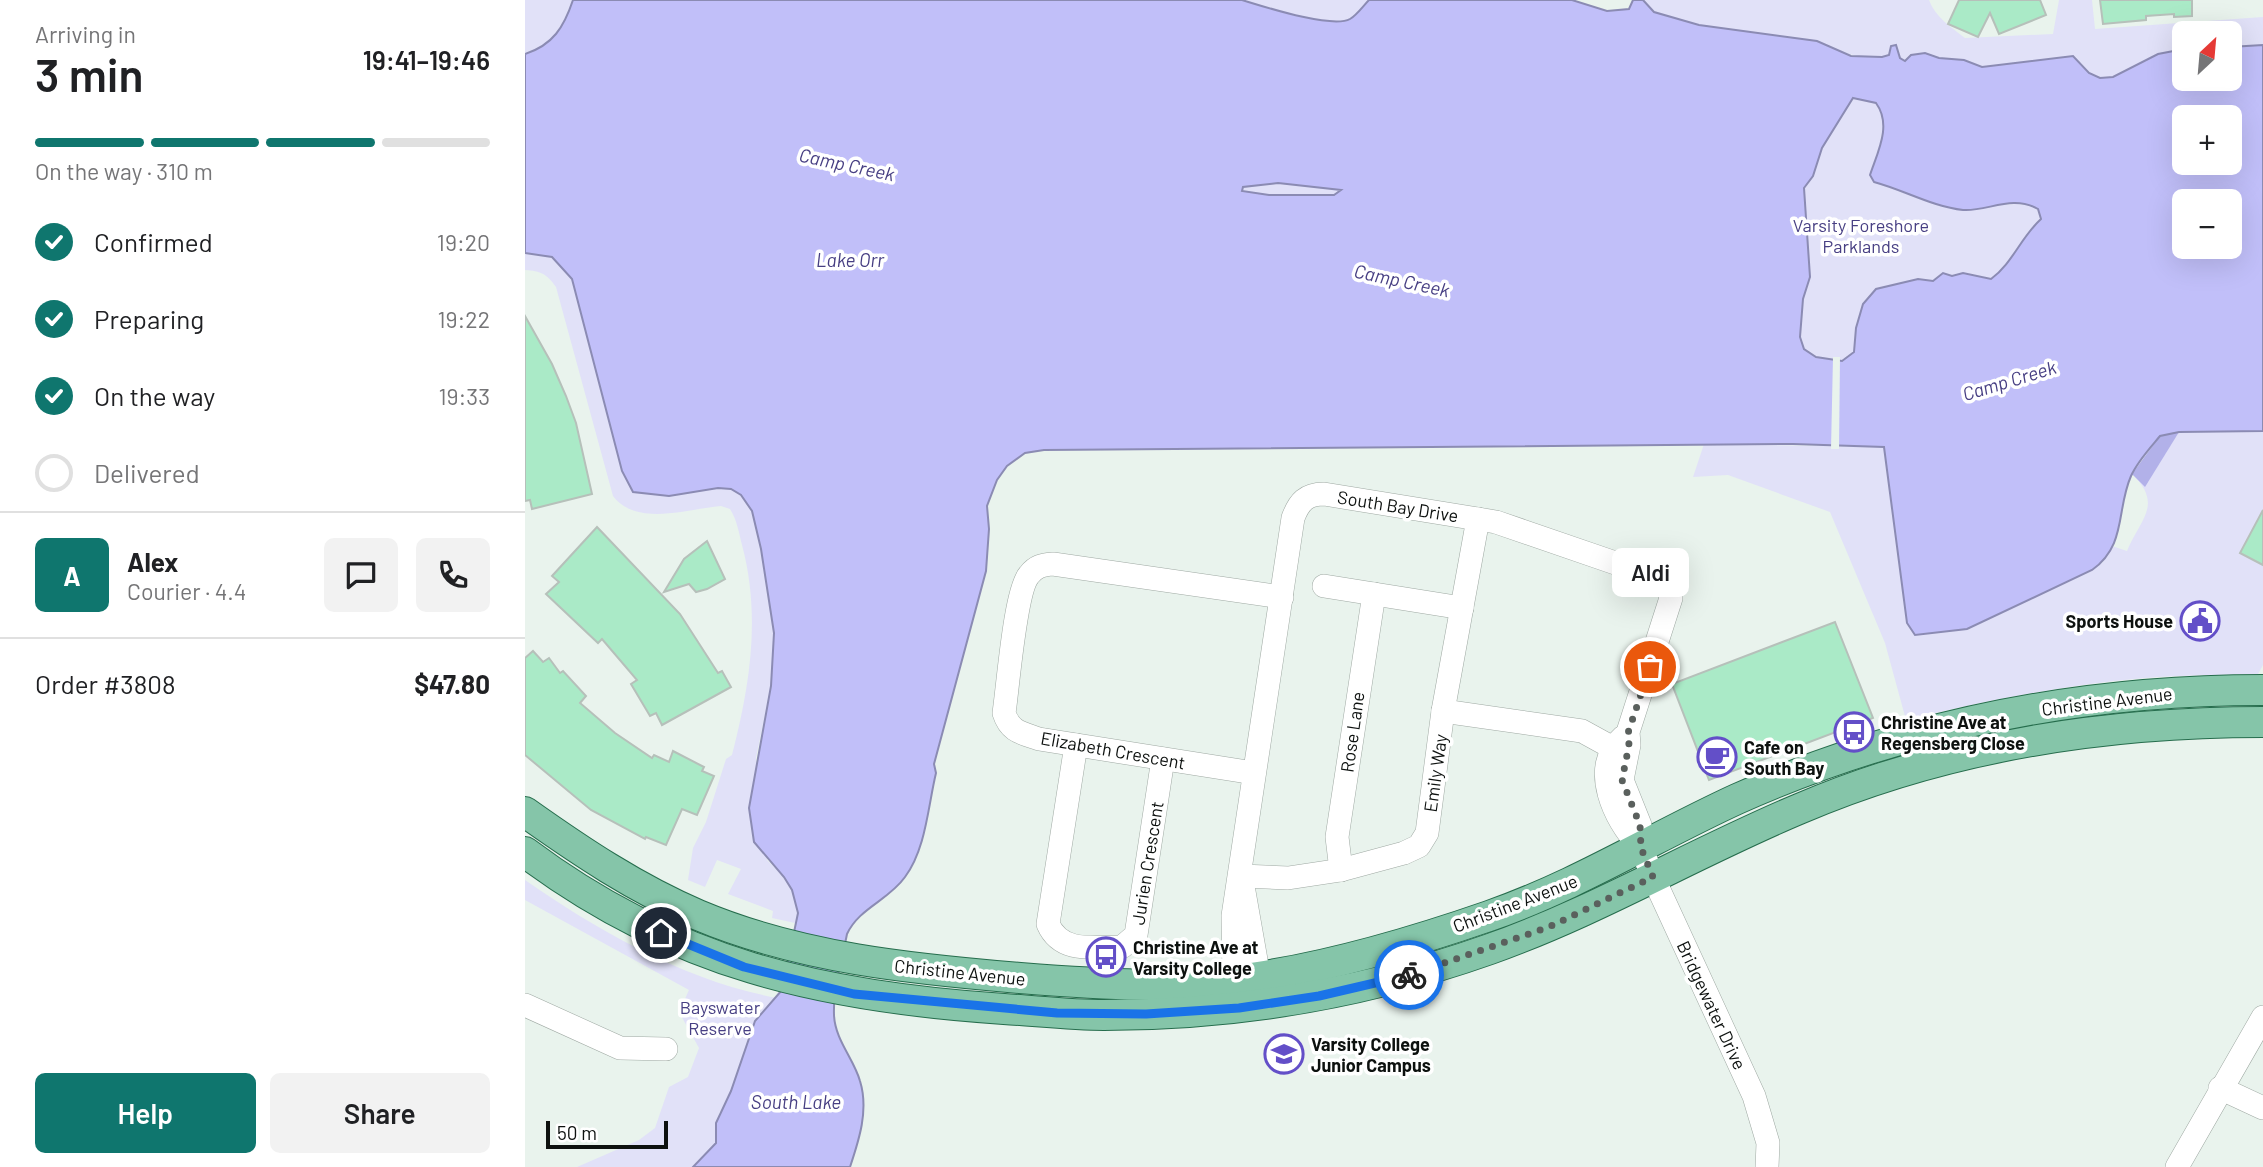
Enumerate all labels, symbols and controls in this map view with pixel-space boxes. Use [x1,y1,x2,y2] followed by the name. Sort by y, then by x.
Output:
[35,20,136,48] text: Arriving in
[2172,21,2242,91] north arrow
[2172,21,2242,259] map controls
[363,44,490,75] text: 19:41–19:46
[35,46,144,101] text: 3 min
[2172,105,2242,175] button: +
[797,143,898,185] water label: Camp Creek
[35,157,213,185] text: On the way · 310 m
[2172,189,2242,259] button: −
[1793,214,1929,257] park label: Varsity Foreshore Parklands
[35,223,73,261] icon: check
[94,226,213,257] text: Confirmed
[437,228,490,256] text: 19:20
[816,248,885,271] water label: Lake Orr
[1352,259,1453,301] water label: Camp Creek
[35,300,73,338] icon: check
[94,303,204,334] text: Preparing
[438,305,490,333] text: 19:22
[1959,355,2059,405] water label: Camp Creek
[35,377,73,415] icon: check
[94,380,215,411] text: On the way
[438,382,490,410] text: 19:33
[94,457,200,488] text: Delivered
[1336,486,1460,526] street label: South Bay Drive
[324,538,398,612] button: chat
[416,538,490,612] button: phone
[127,546,178,577] text: Alex
[1611,548,1689,597] callout: Aldi
[1631,558,1670,586] text: Aldi
[63,560,81,591] text: A
[127,577,246,605] text: Courier · 4.4
[2179,600,2221,642] public building icon: Sports House
[2066,610,2173,632] place label: Sports House
[1620,637,1680,697] pin
[1631,648,1669,686] icon: bag
[35,668,176,699] text: Order #3808
[414,668,490,699] text: $47.80
[2040,682,2174,720] street label: Christine Avenue
[1335,690,1369,774] street label: Rose Lane
[1833,711,1875,753] bus stop icon: Christine Ave at Regensberg Close
[1881,711,2025,754] place label: Christine Ave at Regensberg Close
[1039,726,1187,774] street label: Elizabeth Crescent
[1419,732,1451,814] street label: Emily Way
[1696,736,1738,778] cafe icon: Cafe on South Bay
[1744,736,1824,779] place label: Cafe on South Bay
[1126,800,1168,926] street label: Jurien Crescent
[1450,869,1580,937] street label: Christine Avenue
[631,903,691,963] pin
[642,914,680,952] icon: home
[1085,936,1127,978] bus stop icon: Christine Ave at Varsity College
[1133,936,1259,979] place label: Christine Ave at Varsity College
[1673,937,1751,1073] street label: Bridgewater Drive
[1374,940,1444,1010] courier
[893,954,1027,990] street label: Christine Avenue
[1390,956,1428,994] icon: bike
[680,996,761,1039] park label: Bayswater Reserve
[1263,1033,1305,1075] school or university icon: Varsity College Junior Campus
[1311,1033,1431,1076] place label: Varsity College Junior Campus
[35,1073,256,1153] button: Help
[270,1073,490,1153] button: Share
[751,1090,841,1113] water label: South Lake
[546,1118,669,1150] scale bar
[557,1121,597,1144] text: 50 m

